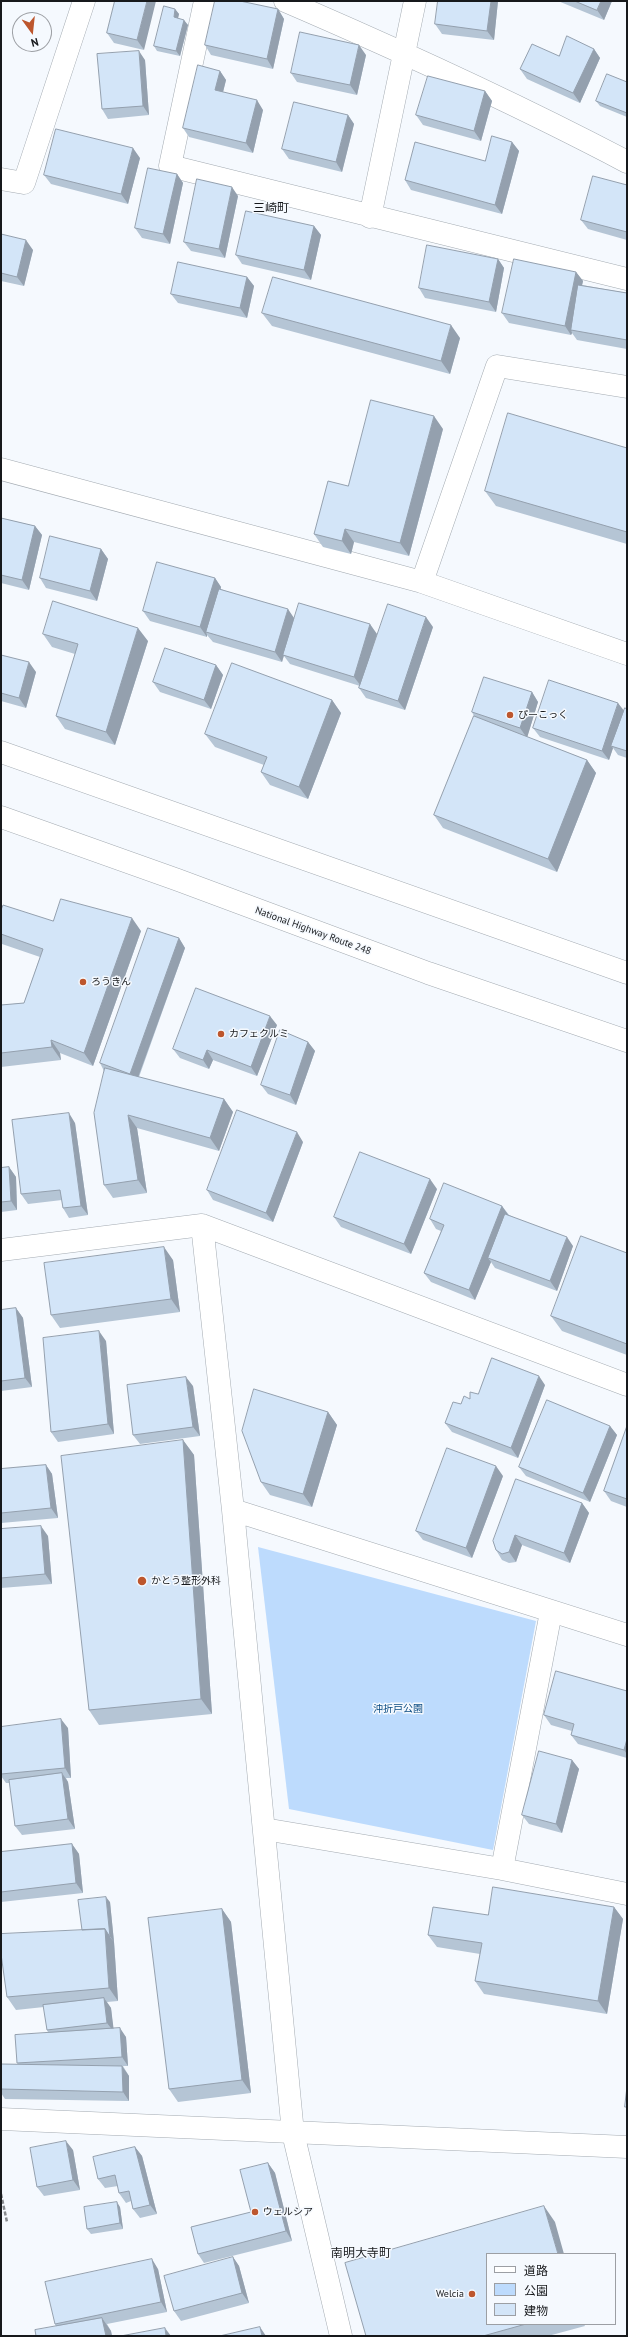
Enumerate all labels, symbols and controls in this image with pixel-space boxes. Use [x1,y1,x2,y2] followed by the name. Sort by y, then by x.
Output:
[12,12,52,52] north arrow
[30,35,40,50] text: N
[253,202,289,216] district label: 三崎町
[518,709,568,721] place label: ぴーこっく
[505,710,515,720] marker: ぴーこっく
[253,904,373,958] street label: National Highway Route 248
[91,976,131,988] place label: ろうきん
[78,977,88,987] marker: ろうきん
[229,1028,289,1040] place label: カフェクルミ
[216,1029,226,1039] marker: カフェクルミ
[136,1575,148,1587] marker: かとう整形外科
[151,1575,221,1587] place label: かとう整形外科
[373,1703,423,1715] park label: 沖折戸公園
[263,2206,313,2218] place label: ウェルシア
[250,2207,260,2217] marker: ウェルシア
[331,2247,391,2261] district label: 南明大寺町
[486,2253,616,2325] legend
[524,2263,548,2278] text: 道路
[524,2283,548,2298] text: 公園
[436,2288,464,2300] place label: Welcia
[467,2289,477,2299] marker: Welcia
[524,2303,548,2318] text: 建物

